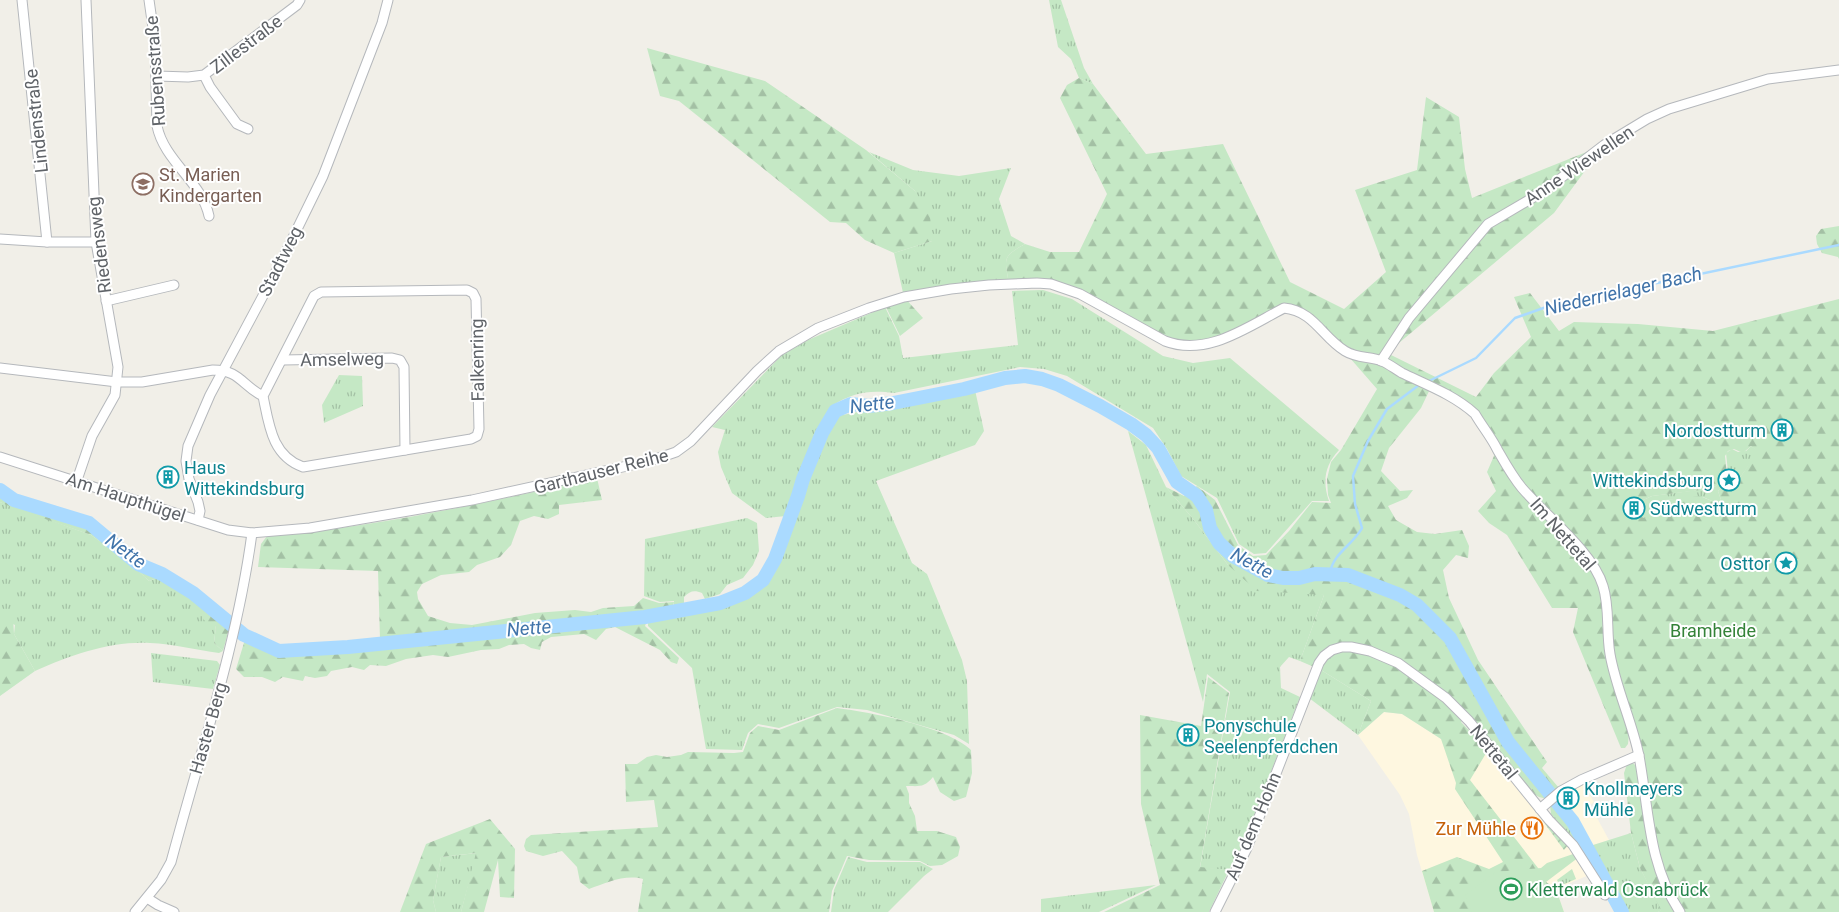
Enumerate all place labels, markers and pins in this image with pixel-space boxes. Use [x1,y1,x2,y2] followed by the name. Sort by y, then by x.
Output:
[159,164,262,206] place label: St. Marien Kindergarten
[131,172,155,196] school or university icon: St. Marien Kindergarten
[1770,418,1794,442] building icon: Nordostturm
[1664,420,1766,441] place label: Nordostturm
[184,457,305,499] place label: Haus Wittekindsburg
[156,465,180,489] building icon: Haus Wittekindsburg
[1717,468,1741,492] place icon: Wittekindsburg
[1592,470,1713,491] place label: Wittekindsburg
[1622,496,1646,520] building icon: Südwestturm
[1650,498,1757,519] place label: Südwestturm
[1774,551,1798,575] place icon: Osttor
[1720,553,1770,574] place label: Osttor
[1204,715,1338,757] place label: Ponyschule Seelenpferdchen
[1176,723,1200,747] building icon: Ponyschule Seelenpferdchen
[1584,778,1683,820] place label: Knollmeyers Mühle
[1556,786,1580,810] building icon: Knollmeyers Mühle
[1520,816,1544,840] restaurant icon: Zur Mühle
[1435,818,1516,839] place label: Zur Mühle
[1499,877,1523,901] sports icon: Kletterwald Osnabrück
[1527,879,1709,900] place label: Kletterwald Osnabrück

